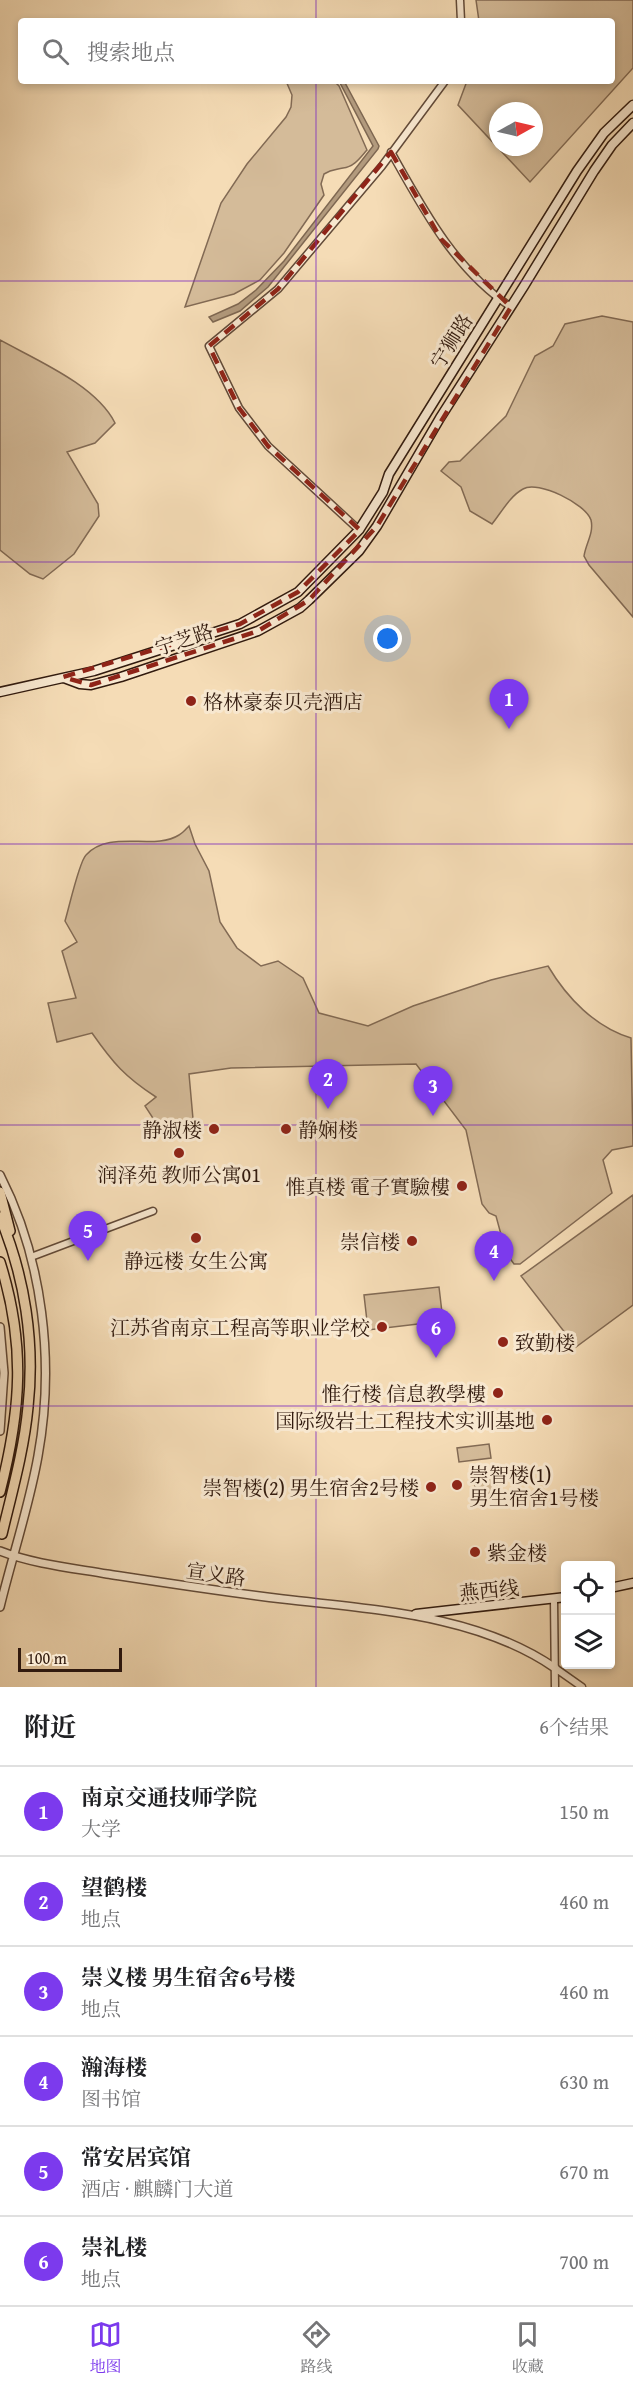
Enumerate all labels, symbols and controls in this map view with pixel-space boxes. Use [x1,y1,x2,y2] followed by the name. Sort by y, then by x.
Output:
[18,18,615,84] search box
[39,35,72,68] icon: search
[87,36,175,68] text: 搜索地点
[489,102,543,156] north arrow
[423,308,479,374] street label: 宁狮路
[151,616,217,662] street label: 宁芝路
[373,624,402,653] your location
[490,680,528,729] pin: 1
[203,687,363,716] place label: 格林豪泰贝壳酒店
[184,694,198,708] marker: 格林豪泰贝壳酒店
[308,1060,348,1109] pin: 2
[414,1066,452,1116] pin: 3
[142,1115,202,1144] place label: 静淑楼
[298,1115,358,1144] place label: 静娴楼
[207,1122,221,1136] marker: 静淑楼
[279,1122,293,1136] marker: 静娴楼
[172,1146,186,1160] marker: 润泽苑 教师公寓01
[97,1160,261,1189] place label: 润泽苑 教师公寓01
[286,1172,450,1201] place label: 惟真楼 電子實驗樓
[455,1179,469,1193] marker: 惟真楼 電子實驗樓
[68,1212,107,1261] pin: 5
[340,1227,400,1256] place label: 崇信楼
[189,1231,203,1245] marker: 静远楼 女生公寓
[474,1232,514,1281] pin: 4
[405,1234,419,1248] marker: 崇信楼
[124,1246,268,1275] place label: 静远楼 女生公寓
[416,1308,456,1358] pin: 6
[110,1313,370,1342] place label: 江苏省南京工程高等职业学校
[375,1320,389,1334] marker: 江苏省南京工程高等职业学校
[515,1328,575,1357] place label: 致勤楼
[496,1335,510,1349] marker: 致勤楼
[322,1379,486,1408] place label: 惟行楼 信息教學樓
[491,1386,505,1400] marker: 惟行楼 信息教學樓
[275,1406,535,1435] place label: 国际级岩土工程技术实训基地
[540,1413,554,1427] marker: 国际级岩土工程技术实训基地
[469,1460,599,1512] place label: 崇智楼(1) 男生宿舍1号楼
[202,1473,419,1502] place label: 崇智楼(2) 男生宿舍2号楼
[450,1478,464,1492] marker: 崇智楼(1) 男生宿舍1号楼
[424,1480,438,1494] marker: 崇智楼(2) 男生宿舍2号楼
[487,1538,547,1567] place label: 紫金楼
[468,1545,482,1559] marker: 紫金楼
[184,1555,248,1593] street label: 宣义路
[561,1561,615,1669] map controls
[561,1561,615,1615] button: locate
[458,1572,520,1608] street label: 燕西线
[561,1615,615,1669] button: layers
[18,1645,122,1672] scale bar
[27,1646,67,1670] text: 100 m
[24,1707,76,1746] text: 附近
[539,1712,609,1741] text: 6个结果
[81,1781,257,1813] text: 南京交通技师学院
[38,1797,49,1826] text: 1
[559,1797,609,1826] text: 150 m
[81,1814,121,1843] text: 大学
[81,1871,147,1903] text: 望鹤楼
[38,1887,49,1916] text: 2
[559,1887,609,1916] text: 460 m
[81,1904,121,1933] text: 地点
[81,1961,295,1993] text: 崇义楼 男生宿舍6号楼
[38,1977,49,2006] text: 3
[559,1977,609,2006] text: 460 m
[81,1994,121,2023] text: 地点
[81,2051,147,2083] text: 瀚海楼
[38,2067,49,2096] text: 4
[559,2067,609,2096] text: 630 m
[81,2084,141,2113] text: 图书馆
[81,2141,191,2173] text: 常安居宾馆
[38,2157,49,2186] text: 5
[559,2157,609,2186] text: 670 m
[81,2174,233,2203] text: 酒店 · 麒麟门大道
[81,2231,147,2263] text: 崇礼楼
[38,2247,49,2276] text: 6
[559,2247,609,2276] text: 700 m
[81,2264,121,2293] text: 地点
[89,2318,122,2378] tab: 地图
[300,2318,333,2378] tab: 路线
[511,2318,544,2378] tab: 收藏

